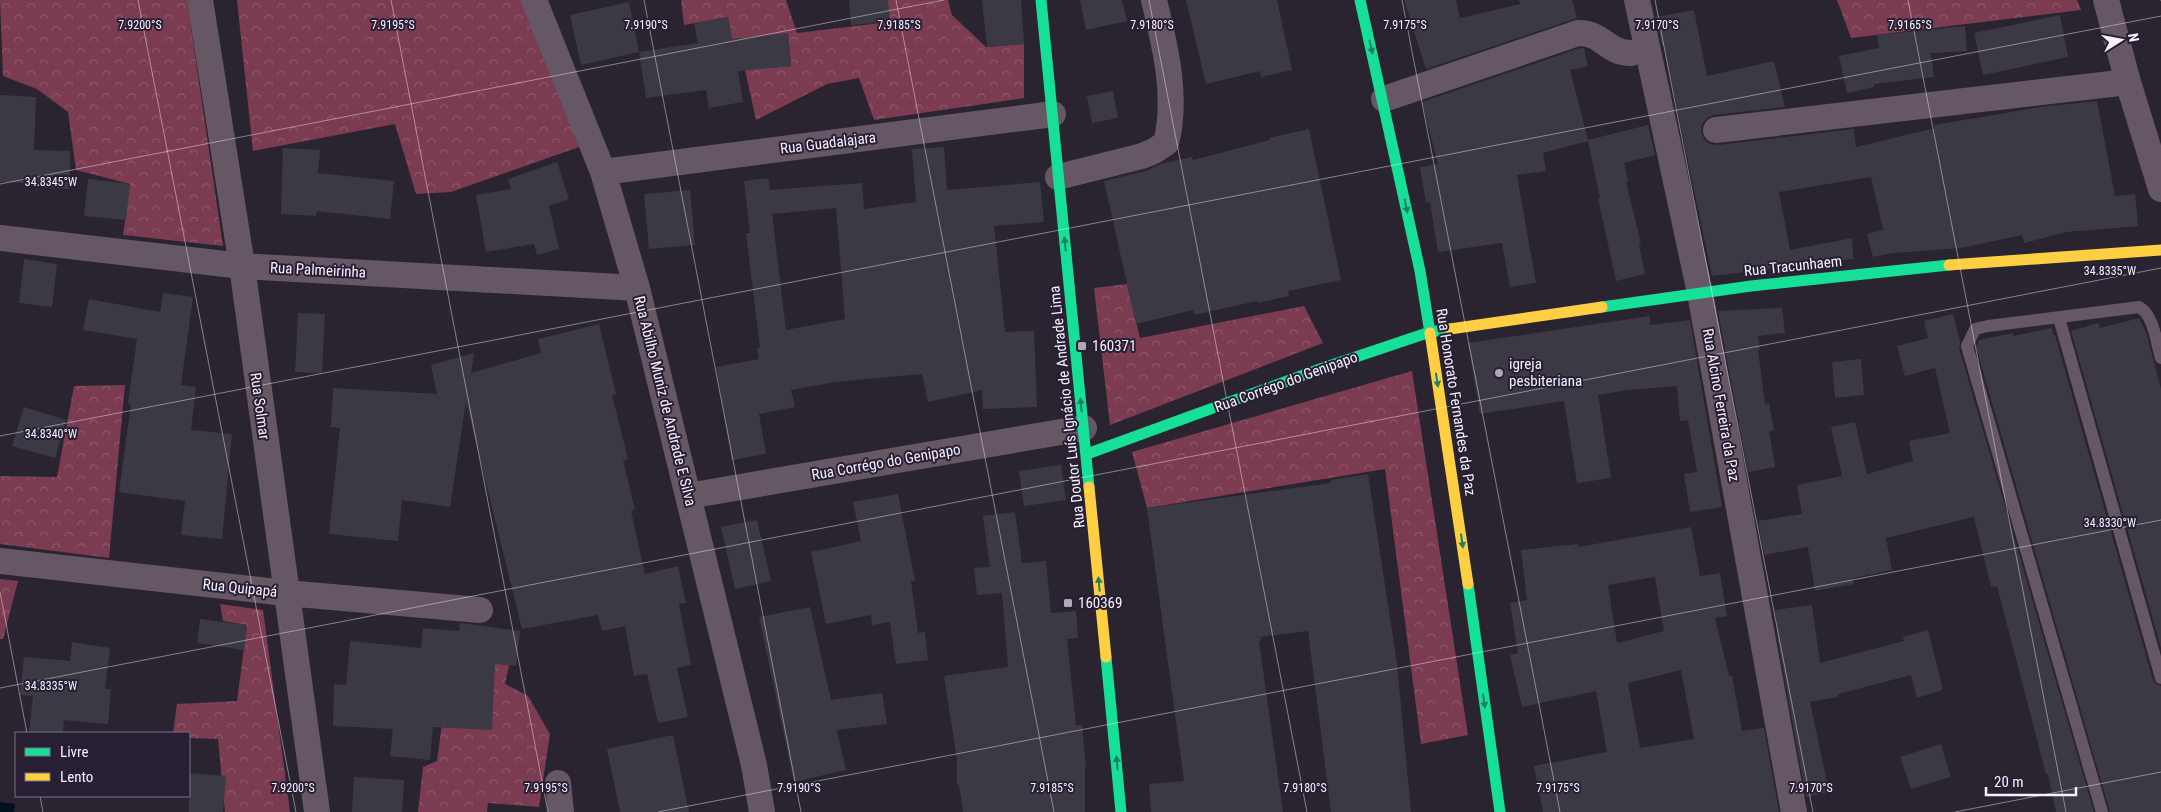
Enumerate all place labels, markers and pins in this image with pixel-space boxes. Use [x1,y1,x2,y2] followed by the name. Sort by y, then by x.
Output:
[1092,337,1136,355] place label: 160371
[1076,340,1088,352] marker: 160371
[1509,355,1582,390] place label: igreja pesbiteriana
[1493,367,1505,379] marker: igreja pesbiteriana
[1078,594,1122,612] place label: 160369
[1062,597,1074,609] marker: 160369

